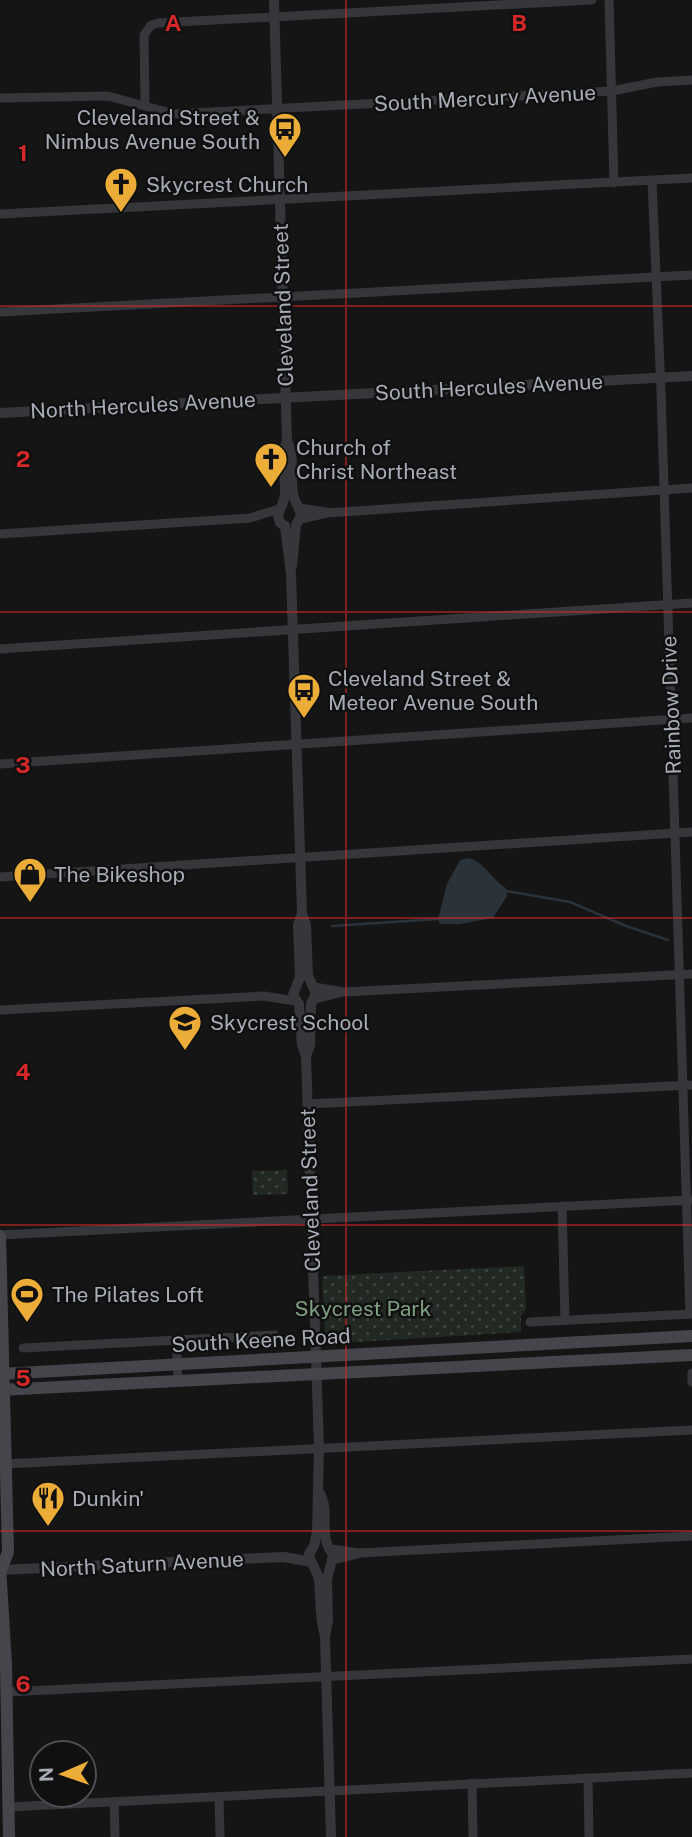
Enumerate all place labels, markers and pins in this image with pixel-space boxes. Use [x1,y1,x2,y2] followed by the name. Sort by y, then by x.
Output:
[45,105,260,154] place label: Cleveland Street & Nimbus Avenue South
[266,110,304,159] bus stop icon: Cleveland Street & Nimbus Avenue South
[102,165,140,214] church icon: Skycrest Church
[146,172,308,197] place label: Skycrest Church
[296,435,457,484] place label: Church of Christ Northeast
[252,440,290,489] church icon: Church of Christ Northeast
[328,666,538,715] place label: Cleveland Street & Meteor Avenue South
[285,671,323,720] bus stop icon: Cleveland Street & Meteor Avenue South
[11,855,49,904] shop icon: The Bikeshop
[54,862,185,887] place label: The Bikeshop
[166,1003,204,1052] school or university icon: Skycrest School
[210,1010,370,1035] place label: Skycrest School
[8,1275,46,1324] sports icon: The Pilates Loft
[52,1282,204,1307] place label: The Pilates Loft
[29,1479,67,1528] restaurant icon: Dunkin'
[72,1486,144,1511] place label: Dunkin'

